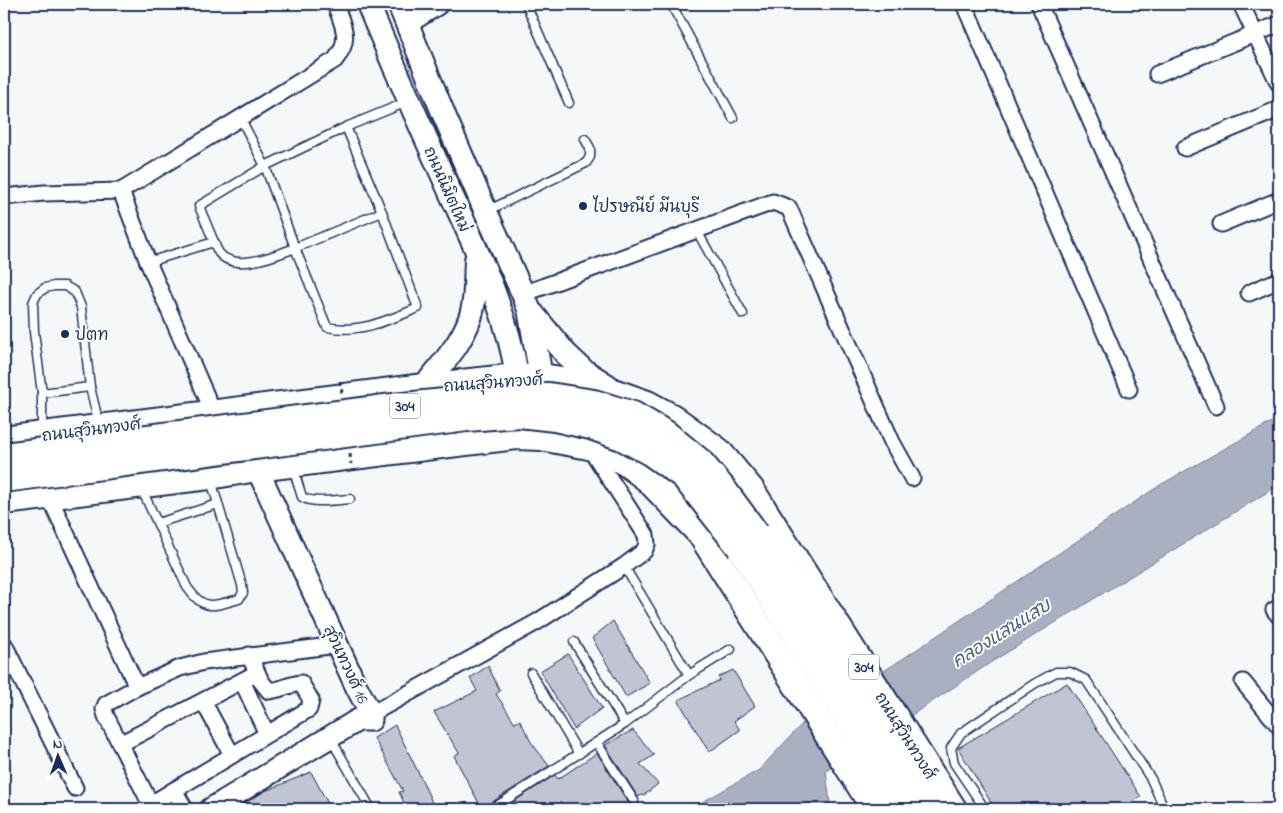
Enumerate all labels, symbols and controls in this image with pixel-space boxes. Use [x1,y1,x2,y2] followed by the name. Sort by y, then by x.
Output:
[417,143,477,237] street label: ถนนนิมิตใหม่
[592,195,700,220] place label: ไปรษณีย์ มีนบุรี
[577,200,589,212] marker: ไปรษณีย์ มีนบุรี
[75,324,108,348] place label: ปตท
[59,328,71,340] marker: ปตท
[443,367,545,399] street label: ถนนสุวินทวงศ์
[390,394,420,418] road number: 304
[40,412,143,449] street label: ถนนสุวินทวงศ์
[948,593,1058,675] water label: คลองแสนแสบ
[317,621,375,708] street label: สุวินทวงศ์ 16
[849,654,879,680] road number: 304
[868,687,942,785] street label: ถนนสุวินทวงศ์
[32,730,82,780] north arrow
[53,734,63,755] text: N

